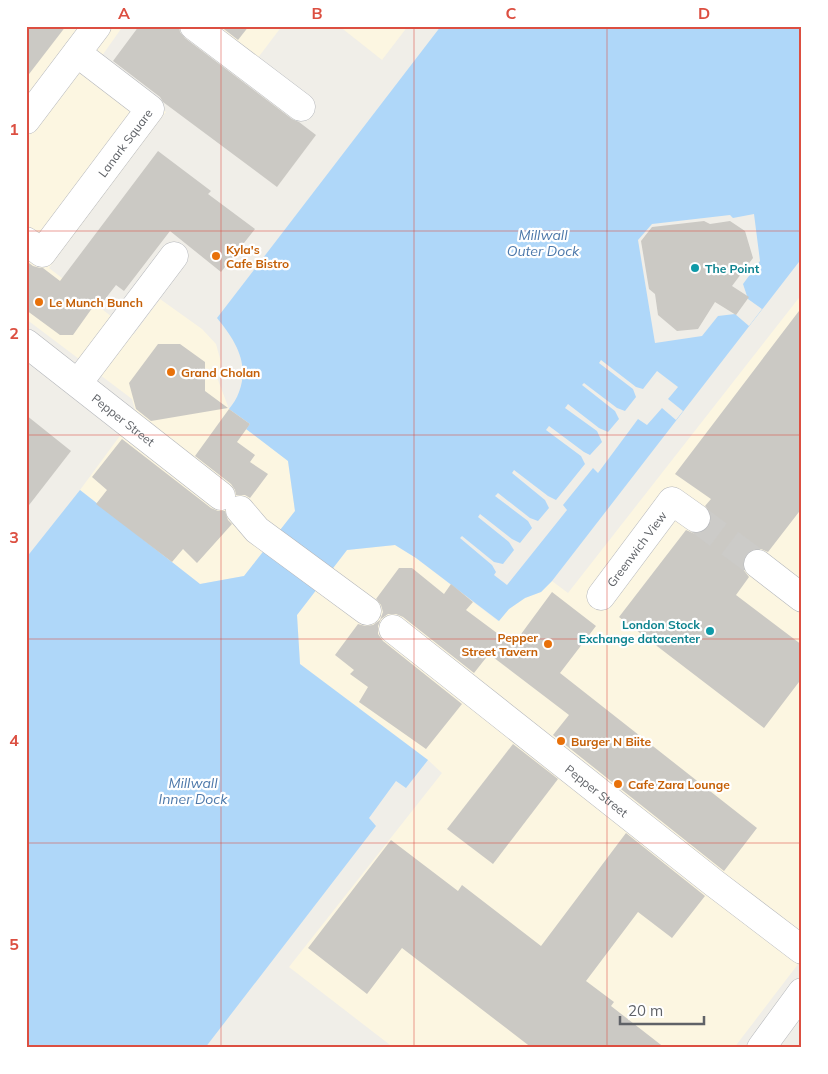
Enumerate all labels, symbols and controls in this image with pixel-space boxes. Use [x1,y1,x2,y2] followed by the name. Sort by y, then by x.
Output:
[118,3,130,23] text: A
[311,3,323,23] text: B
[506,3,517,23] text: C
[698,3,710,23] text: D
[94,106,155,180] street label: Lanark Square
[9,119,19,139] text: 1
[507,226,580,260] water label: Millwall Outer Dock
[226,242,289,271] place label: Kyla's Cafe Bistro
[210,250,222,262] marker: Kyla's Cafe Bistro
[705,261,760,276] place label: The Point
[689,262,701,274] marker: The Point
[49,295,143,310] place label: Le Munch Bunch
[33,296,45,308] marker: Le Munch Bunch
[9,323,19,343] text: 2
[181,365,260,380] place label: Grand Cholan
[165,366,177,378] marker: Grand Cholan
[89,390,158,449] street label: Pepper Street
[603,507,670,590] street label: Greenwich View
[9,527,19,547] text: 3
[579,617,700,646] place label: London Stock Exchange datacenter
[704,625,716,637] marker: London Stock Exchange datacenter
[461,630,538,659] place label: Pepper Street Tavern
[542,638,554,650] marker: Pepper Street Tavern
[9,730,19,750] text: 4
[571,734,651,749] place label: Burger N Biite
[555,735,567,747] marker: Burger N Biite
[563,761,631,820] street label: Pepper Street
[159,774,228,808] water label: Millwall Inner Dock
[628,777,730,792] place label: Cafe Zara Lounge
[612,778,624,790] marker: Cafe Zara Lounge
[9,934,19,954] text: 5
[620,994,704,1026] scale bar
[628,1001,663,1020] text: 20 m

